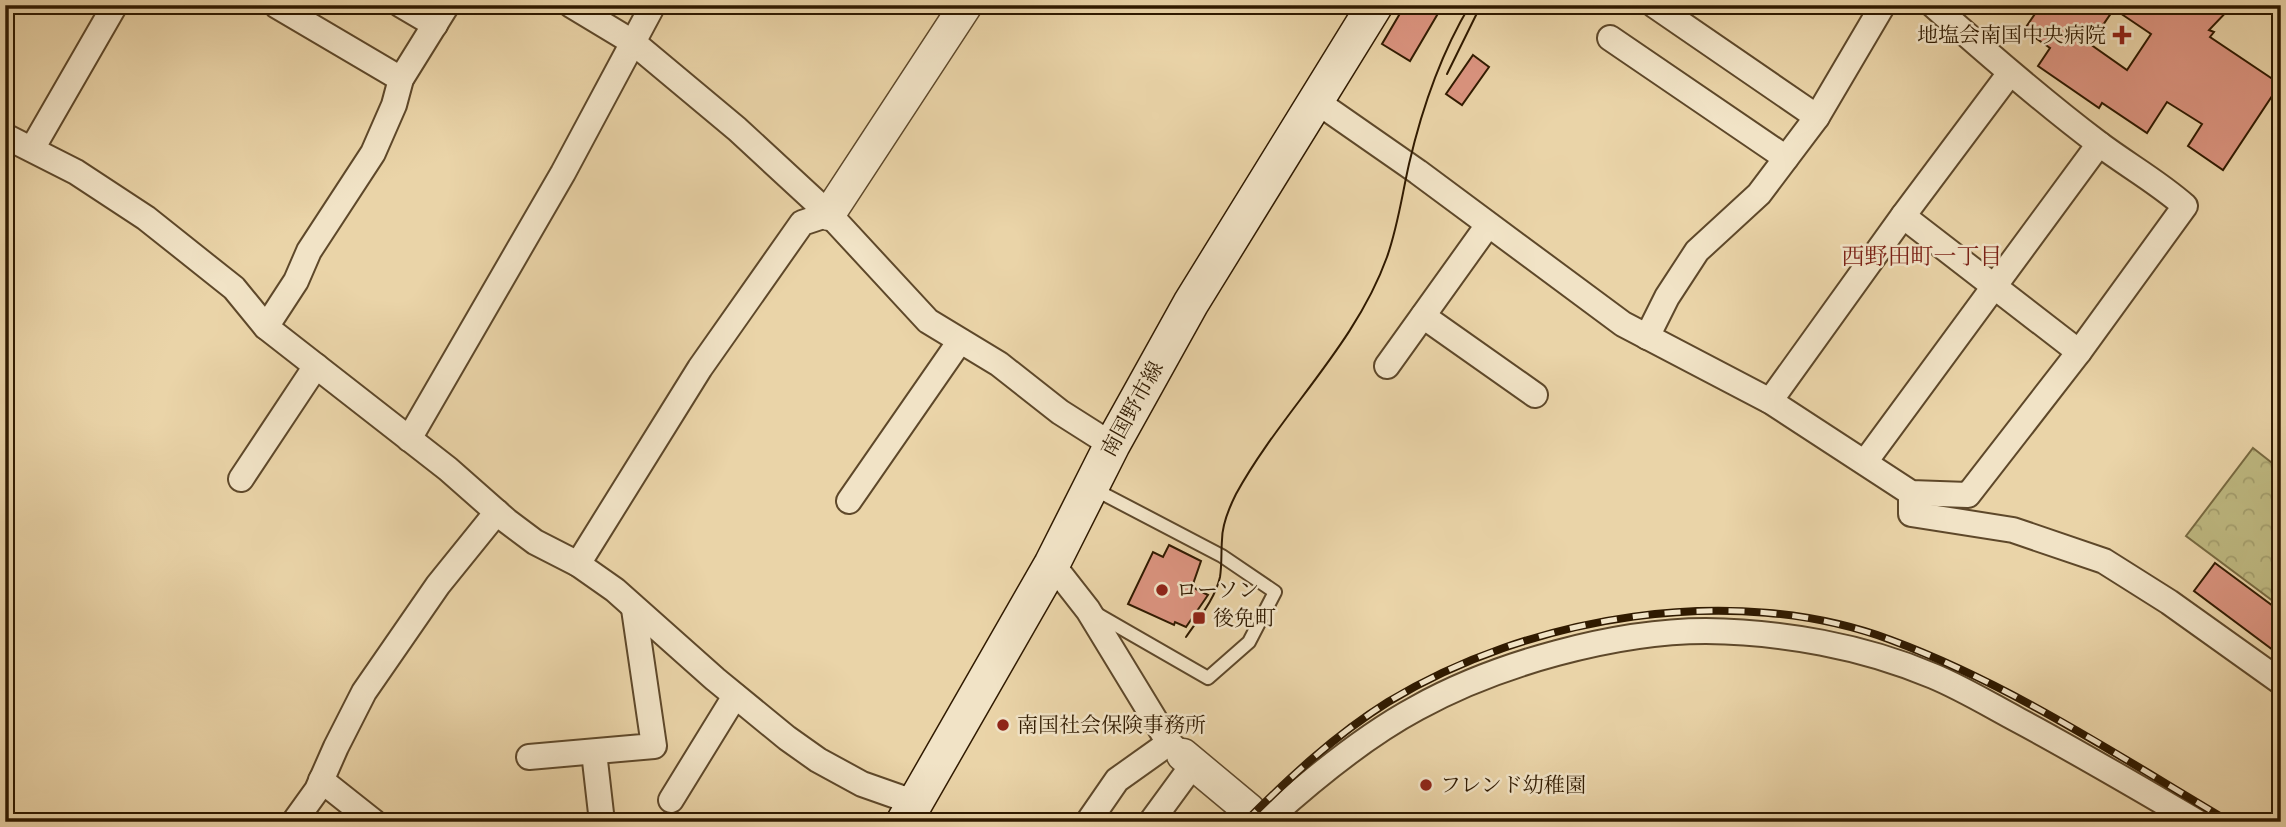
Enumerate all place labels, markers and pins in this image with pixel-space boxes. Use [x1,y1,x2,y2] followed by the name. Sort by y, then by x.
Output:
[1917,21,2106,49] place label: 地塩会南国中央病院
[2112,25,2132,45] marker: 地塩会南国中央病院
[1176,576,1259,604] place label: ローソン
[1154,582,1170,598] marker: ローソン
[1213,604,1276,632] place label: 後免町
[1191,610,1207,626] marker: 後免町
[1017,711,1206,739] place label: 南国社会保険事務所
[995,717,1011,733] marker: 南国社会保険事務所
[1440,771,1586,799] place label: フレンド幼稚園
[1418,777,1434,793] marker: フレンド幼稚園

